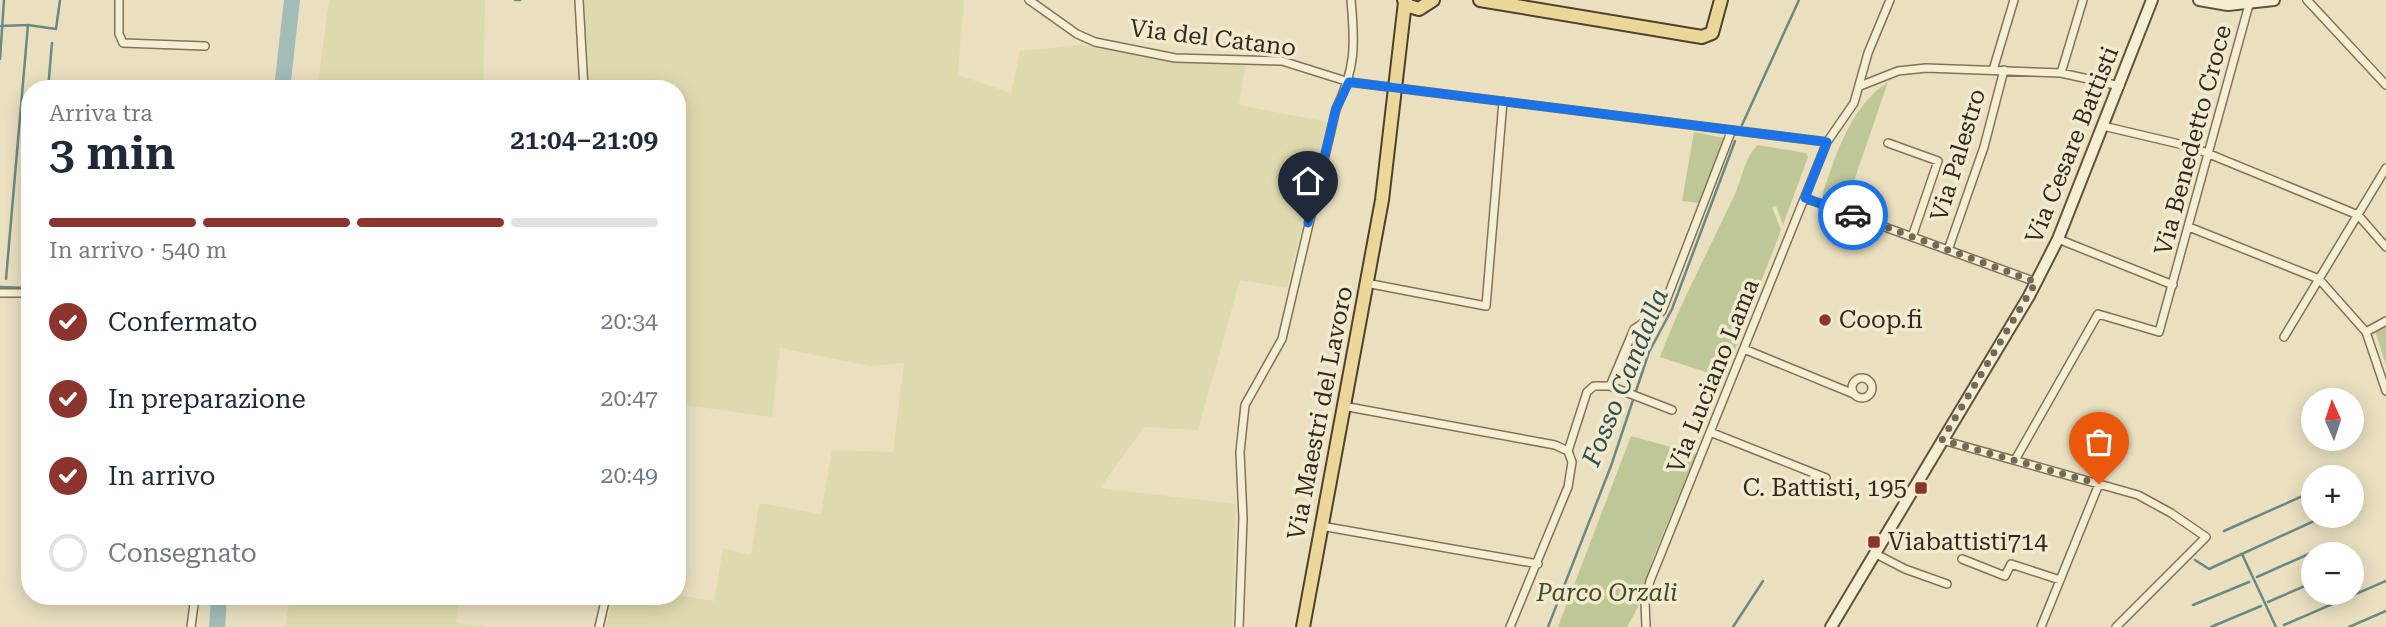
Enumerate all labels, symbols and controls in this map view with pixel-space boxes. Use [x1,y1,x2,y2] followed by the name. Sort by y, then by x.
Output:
[1128,14,1298,62] street label: Via del Catano
[2149,22,2237,258] street label: Via Benedetto Croce
[2020,42,2124,248] street label: Via Cesare Battisti
[1925,86,1991,224] street label: Via Palestro
[49,100,153,127] text: Arriva tra
[510,125,658,155] text: 21:04–21:09
[49,126,176,180] text: 3 min
[1278,151,1338,223] pin
[1289,162,1327,200] icon: home
[1818,180,1888,250] courier
[1834,196,1872,234] icon: car
[49,237,227,264] text: In arrivo · 540 m
[1661,275,1765,477] street label: Via Luciano Lama
[1282,284,1358,542] street label: Via Maestri del Lavoro
[1575,284,1674,471] water label: Fosso Candalla
[49,303,87,341] icon: check
[1839,306,1923,334] place label: Coop.fi
[108,307,257,337] text: Confermato
[601,308,658,335] text: 20:34
[1817,312,1833,328] marker: Coop.fi
[49,380,87,418] icon: check
[108,384,306,414] text: In preparazione
[601,385,658,412] text: 20:47
[2301,388,2364,452] north arrow
[2301,388,2364,605] map controls
[2069,412,2129,484] pin
[2080,423,2118,461] icon: bag
[49,457,87,495] icon: check
[108,461,215,491] text: In arrivo
[601,462,658,489] text: 20:49
[2301,465,2364,528] button: +
[1743,474,1907,502] place label: C. Battisti, 195
[1913,480,1929,496] marker: C. Battisti, 195
[1888,528,2048,556] place label: Viabattisti714
[1866,534,1882,550] marker: Viabattisti714
[108,538,257,568] text: Consegnato
[2301,542,2364,605] button: −
[1535,579,1678,607] park label: Parco Orzali

